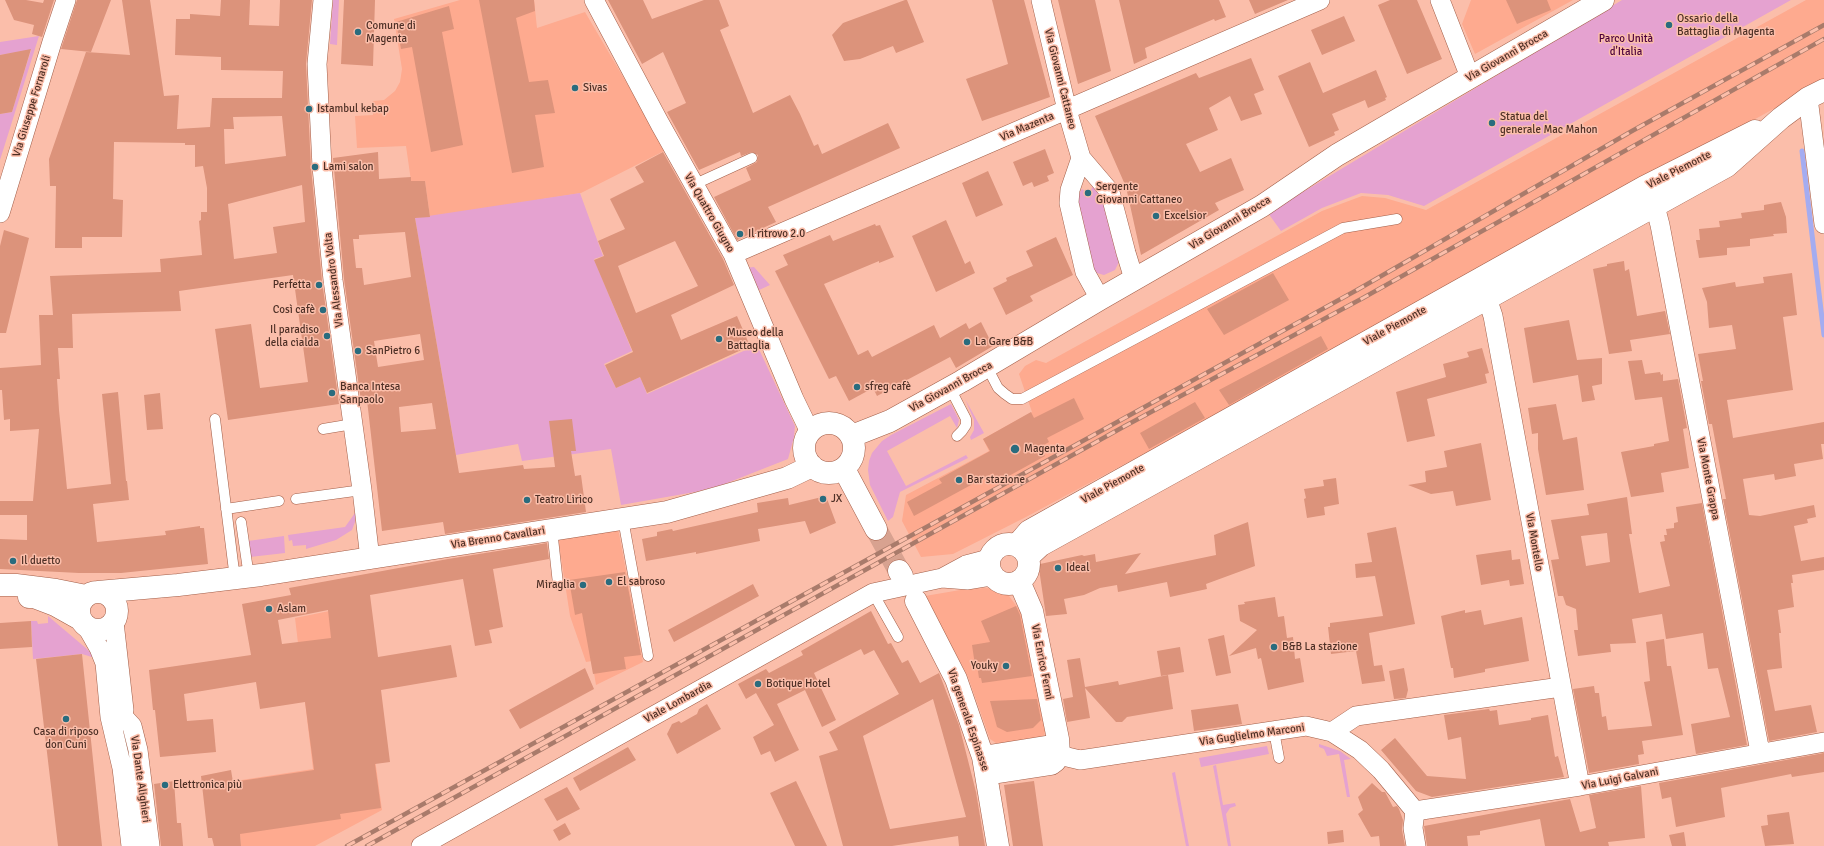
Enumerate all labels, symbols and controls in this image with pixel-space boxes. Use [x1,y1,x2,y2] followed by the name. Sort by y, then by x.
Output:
[1677,12,1775,38] place label: Ossario della Battaglia di Magenta
[366,19,416,45] place label: Comune di Magenta
[1664,20,1674,30] marker: Ossario della Battaglia di Magenta
[353,27,363,37] marker: Comune di Magenta
[1041,27,1079,131] street label: Via Giovanni Cattaneo
[1463,27,1551,85] street label: Via Giovanni Brocca
[1599,32,1653,58] park label: Parco Unità d'Italia
[10,54,54,158] street label: Via Giuseppe Fornaroli
[583,81,607,95] place label: Sivas
[570,83,580,93] marker: Sivas
[317,102,389,116] place label: Istambul kebap
[304,104,314,114] marker: Istambul kebap
[998,110,1056,144] street label: Via Mazenta
[1500,110,1598,136] place label: Statua del generale Mac Mahon
[1487,118,1497,128] marker: Statua del generale Mac Mahon
[1645,148,1713,192] street label: Viale Piemonte
[323,160,374,174] place label: Lami salon
[310,162,320,172] marker: Lami salon
[681,171,737,255] street label: Via Quattro Giugno
[1096,180,1182,206] place label: Sergente Giovanni Cattaneo
[1083,188,1093,198] marker: Sergente Giovanni Cattaneo
[1187,193,1273,253] street label: Via Giovanni Brocca
[1164,209,1207,223] place label: Excelsior
[1151,211,1161,221] marker: Excelsior
[748,227,805,241] place label: Il ritrovo 2.0
[735,229,745,239] marker: Il ritrovo 2.0
[322,232,346,328] street label: Via Alessandro Volta
[273,278,311,292] place label: Perfetta
[314,280,324,290] marker: Perfetta
[273,303,315,317] place label: Così cafè
[1361,303,1429,349] street label: Viale Piemonte
[318,305,328,315] marker: Così cafè
[265,323,319,349] place label: Il paradiso della cialda
[727,326,784,352] place label: Museo della Battaglia
[322,331,332,341] marker: Il paradiso della cialda
[714,334,724,344] marker: Museo della Battaglia
[975,335,1033,349] place label: La Gare B&B
[962,337,972,347] marker: La Gare B&B
[366,344,420,358] place label: SanPietro 6
[353,346,363,356] marker: SanPietro 6
[907,359,995,415] street label: Via Giovanni Brocca
[340,380,400,406] place label: Banca Intesa Sanpaolo
[865,380,911,394] place label: sfreg cafè
[852,382,862,392] marker: sfreg cafè
[327,388,337,398] marker: Banca Intesa Sanpaolo
[1694,437,1722,521] street label: Via Monte Grappa
[1024,442,1065,456] place label: Magenta
[1009,443,1021,455] marker: Magenta
[1079,461,1147,507] street label: Viale Piemonte
[967,473,1025,487] place label: Bar stazione
[954,475,964,485] marker: Bar stazione
[831,492,842,506] place label: JX
[535,493,593,507] place label: Teatro Lirico
[818,494,828,504] marker: JX
[522,495,532,505] marker: Teatro Lirico
[1522,512,1546,572] street label: Via Montello
[450,524,546,552] street label: Via Brenno Cavallari
[21,554,61,568] place label: Il duetto
[8,556,18,566] marker: Il duetto
[1066,561,1089,575] place label: Ideal
[1053,563,1063,573] marker: Ideal
[617,575,665,589] place label: El sabroso
[604,577,614,587] marker: El sabroso
[536,578,575,592] place label: Miraglia
[578,580,588,590] marker: Miraglia
[277,602,306,616] place label: Aslam
[264,604,274,614] marker: Aslam
[1028,623,1056,701] street label: Via Enrico Fermi
[1282,640,1358,654] place label: B&B La stazione
[1269,642,1279,652] marker: B&B La stazione
[971,659,998,673] place label: Youky
[1001,661,1011,671] marker: Youky
[944,667,992,773] street label: Via generale Espinasse
[766,677,830,691] place label: Botique Hotel
[642,678,714,726] street label: Viale Lombardia
[753,679,763,689] marker: Botique Hotel
[61,714,71,724] marker: Casa di riposo don Cuni
[1199,721,1305,749] street label: Via Guglielmo Marconi
[33,725,99,751] place label: Casa di riposo don Cuni
[127,735,153,823] street label: Via Dante Alighieri
[1580,765,1660,793] street label: Via Luigi Galvani
[173,778,242,792] place label: Elettronica più
[160,780,170,790] marker: Elettronica più

